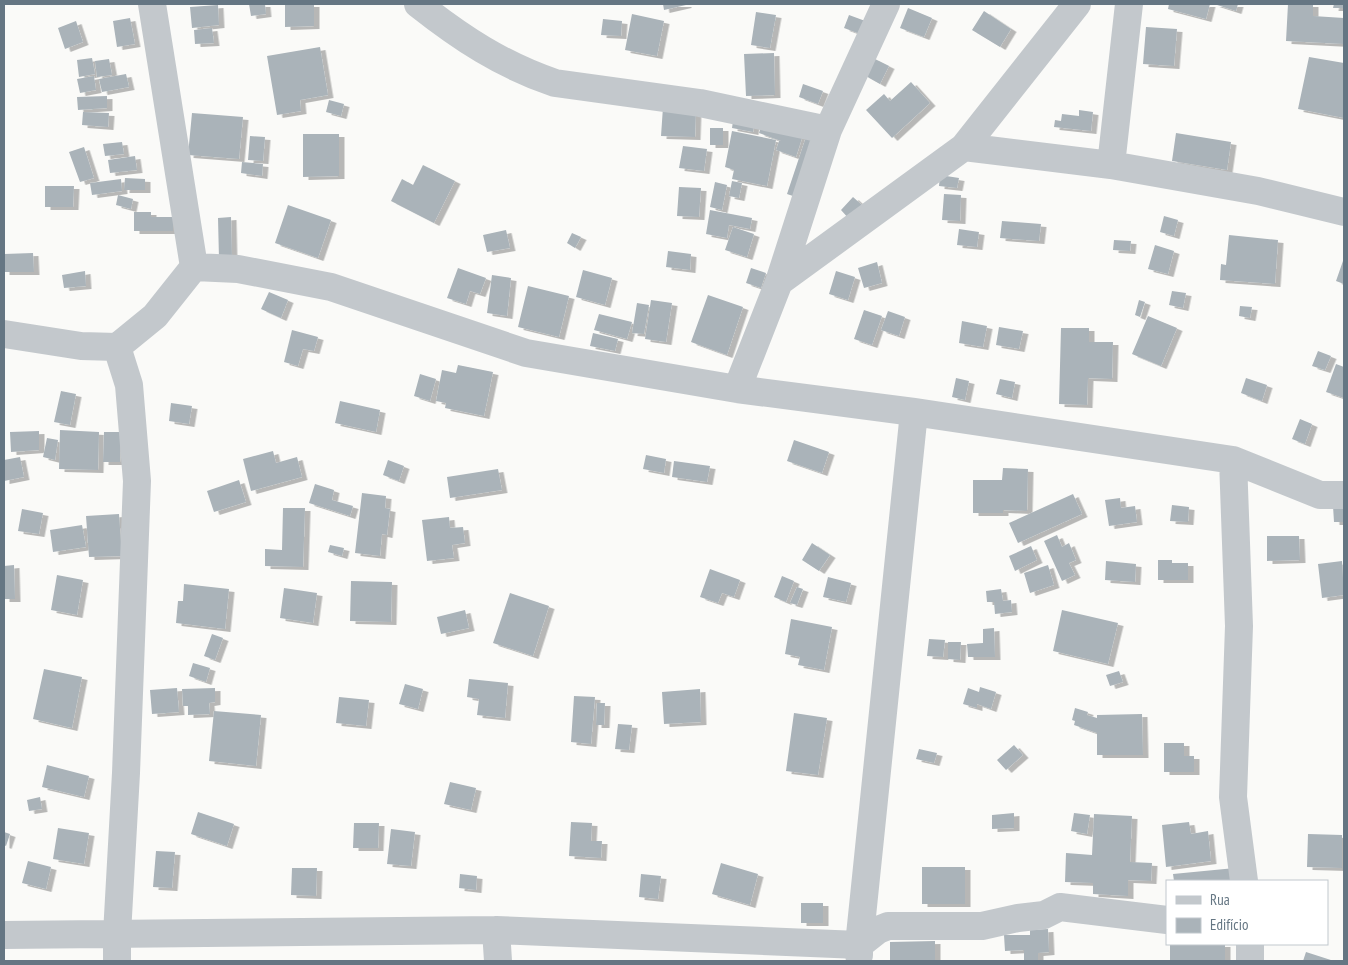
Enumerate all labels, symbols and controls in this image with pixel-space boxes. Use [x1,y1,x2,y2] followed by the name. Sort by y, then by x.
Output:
[1166,880,1328,945] legend
[1210,890,1230,909] text: Rua
[1210,915,1248,934] text: Edifício

